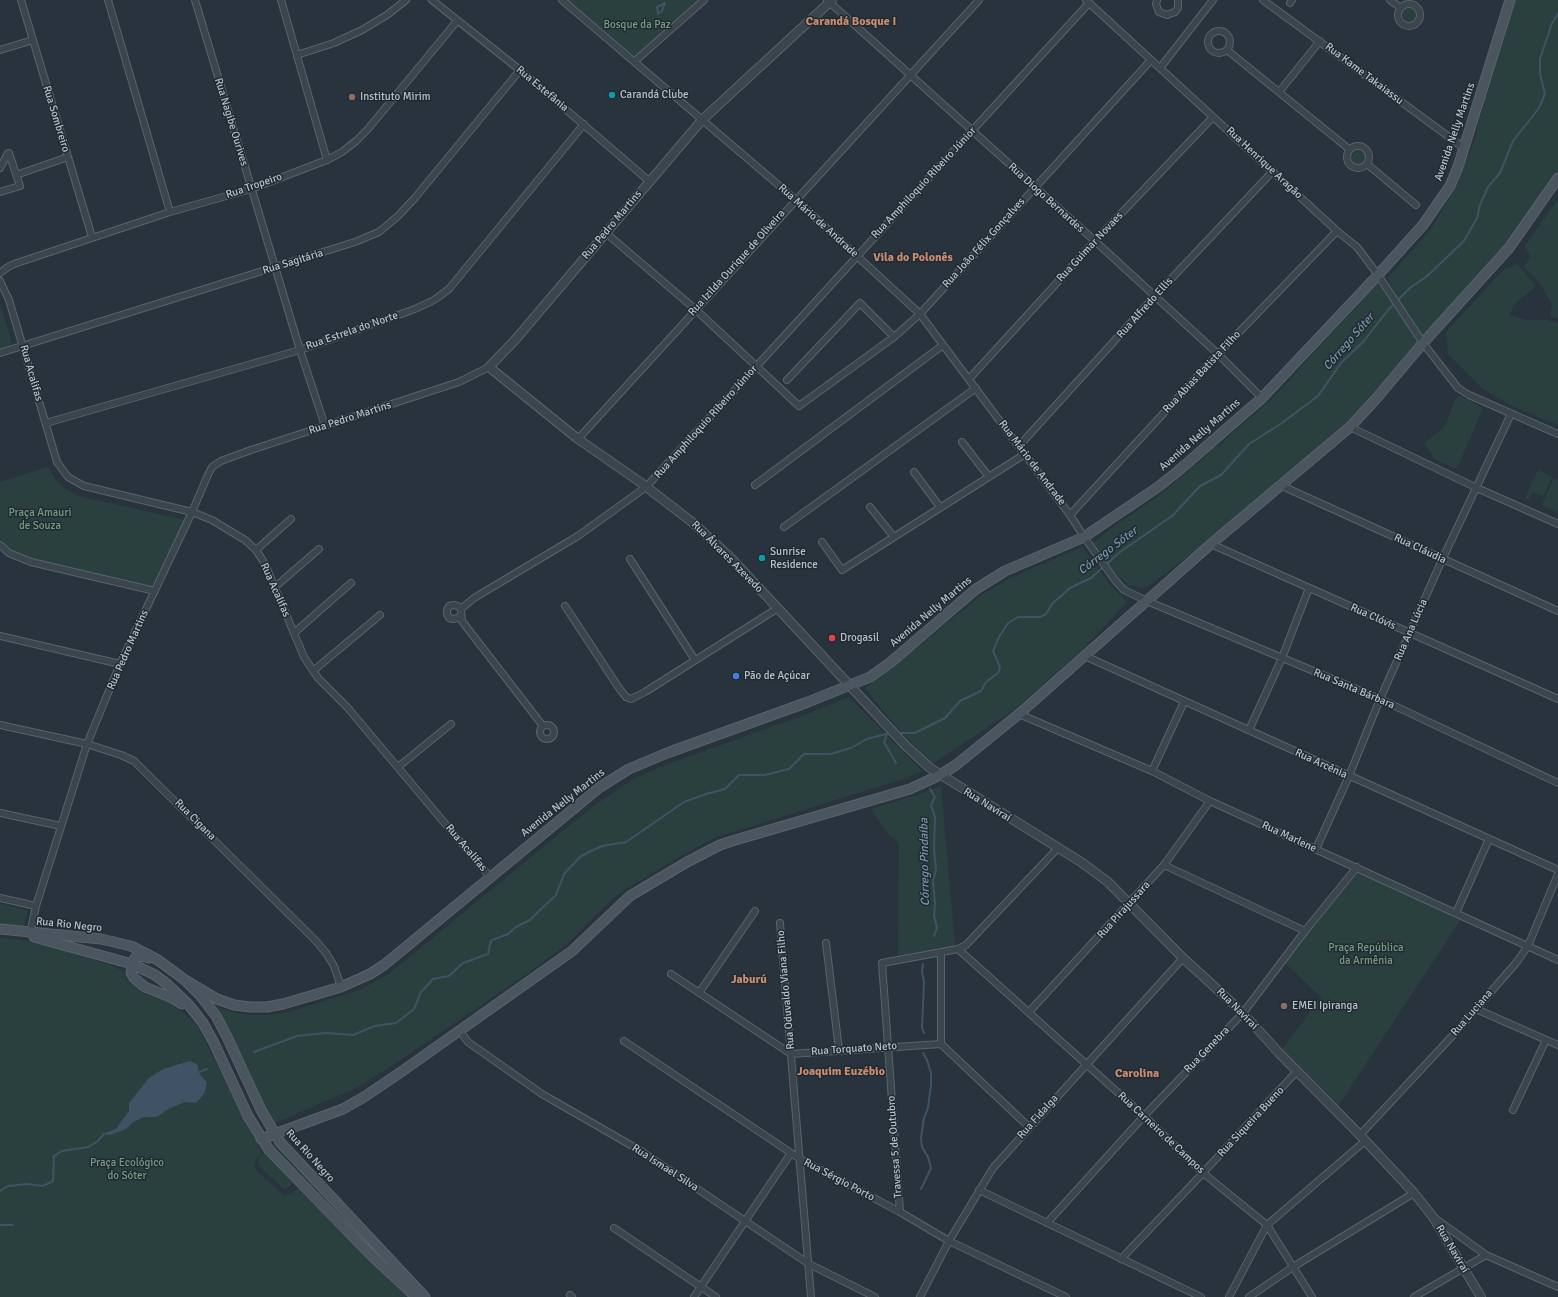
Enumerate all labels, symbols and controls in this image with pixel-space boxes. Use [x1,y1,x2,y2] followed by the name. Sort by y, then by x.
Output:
[806,15,896,29] district label: Carandá Bosque I
[603,18,671,32] park label: Bosque da Paz
[1322,40,1406,108] street label: Rua Kame Takaiassu
[513,63,571,115] street label: Rua Estefânia
[211,76,251,168] street label: Rua Nagibe Ourives
[1432,81,1478,183] street label: Avenida Nelly Martins
[40,84,72,154] street label: Rua Sombreiro
[620,88,689,102] place label: Carandá Clube
[360,90,431,104] place label: Instituto Mirim
[607,90,617,100] marker: Carandá Clube
[347,92,357,102] marker: Instituto Mirim
[869,124,979,242] street label: Rua Amphiloquio Ribeiro Júnior
[1223,124,1305,202] street label: Rua Henrique Aragão
[1005,160,1087,236] street label: Rua Diogo Bernardes
[224,170,284,202] street label: Rua Tropeiro
[775,182,861,260] street label: Rua Mário de Andrade
[579,188,645,262] street label: Rua Pedro Martins
[940,195,1028,291] street label: Rua João Félix Gonçalves
[686,207,788,319] street label: Rua Izilda Ourique de Oliveira
[1054,209,1126,285] street label: Rua Guimar Novaes
[261,246,325,278] street label: Rua Sagitária
[873,251,953,265] district label: Vila do Polonês
[1114,275,1176,341] street label: Rua Alfredo Ellis
[304,309,400,353] street label: Rua Estrela do Norte
[1320,311,1378,373] water label: Córrego Sóter
[1160,328,1244,416] street label: Rua Abias Batista Filho
[17,343,45,403] street label: Rua Acalifas
[652,363,760,481] street label: Rua Amphiloquio Ribeiro Júnior
[1157,396,1243,474] street label: Avenida Nelly Martins
[307,398,393,438] street label: Rua Pedro Martins
[996,418,1068,508] street label: Rua Mário de Andrade
[8,506,72,532] park label: Praça Amauri de Souza
[688,518,766,596] street label: Rua Álvares Azevedo
[1076,524,1140,578] water label: Córrego Sóter
[1392,531,1448,567] street label: Rua Cláudia
[770,545,818,571] place label: Sunrise Residence
[757,553,767,563] marker: Sunrise Residence
[257,561,293,619] street label: Rua Acalifas
[887,574,975,650] street label: Avenida Nelly Martins
[1391,597,1431,663] street label: Rua Ana Lúcia
[1348,601,1398,633] street label: Rua Clóvis
[104,608,152,692] street label: Rua Pedro Martins
[840,631,879,645] place label: Drogasil
[827,633,837,643] marker: Drogasil
[1311,666,1397,712] street label: Rua Santa Bárbara
[744,669,810,683] place label: Pão de Açúcar
[731,671,741,681] marker: Pão de Açúcar
[1293,746,1349,782] street label: Rua Arcênia
[518,766,608,840] street label: Avenida Nelly Martins
[961,785,1013,825] street label: Rua Naviraí
[172,797,218,843] street label: Rua Cigana
[917,818,933,906] water label: Córrego Pindaíba
[1259,819,1319,855] street label: Rua Marlene
[442,822,490,874] street label: Rua Acalifas
[1095,878,1153,942] street label: Rua Pirajussara
[35,915,103,935] street label: Rua Rio Negro
[774,930,798,1050] street label: Rua Oduvaldo Viana Filho
[1328,941,1404,967] park label: Praça República da Armênia
[731,973,767,987] district label: Jaburú
[1213,985,1261,1033] street label: Rua Naviraí
[1448,987,1496,1039] street label: Rua Luciana
[1292,999,1358,1013] place label: EMEI Ipiranga
[1279,1001,1289,1011] marker: EMEI Ipiranga
[1181,1024,1233,1076] street label: Rua Genebra
[811,1039,897,1059] street label: Rua Torquato Neto
[797,1065,885,1079] district label: Joaquim Euzébio
[1115,1067,1159,1081] district label: Carolina
[1215,1084,1287,1160] street label: Rua Siqueira Bueno
[1115,1089,1207,1177] street label: Rua Carneiro de Campos
[1015,1092,1061,1142] street label: Rua Fidalga
[885,1095,905,1199] street label: Travessa 5 de Outubro
[283,1127,337,1185] street label: Rua Rio Negro
[629,1142,701,1194] street label: Rua Ismael Silva
[90,1156,164,1182] park label: Praça Ecológico do Sóter
[801,1156,877,1204] street label: Rua Sérgio Porto
[1433,1223,1471,1275] street label: Rua Naviraí

